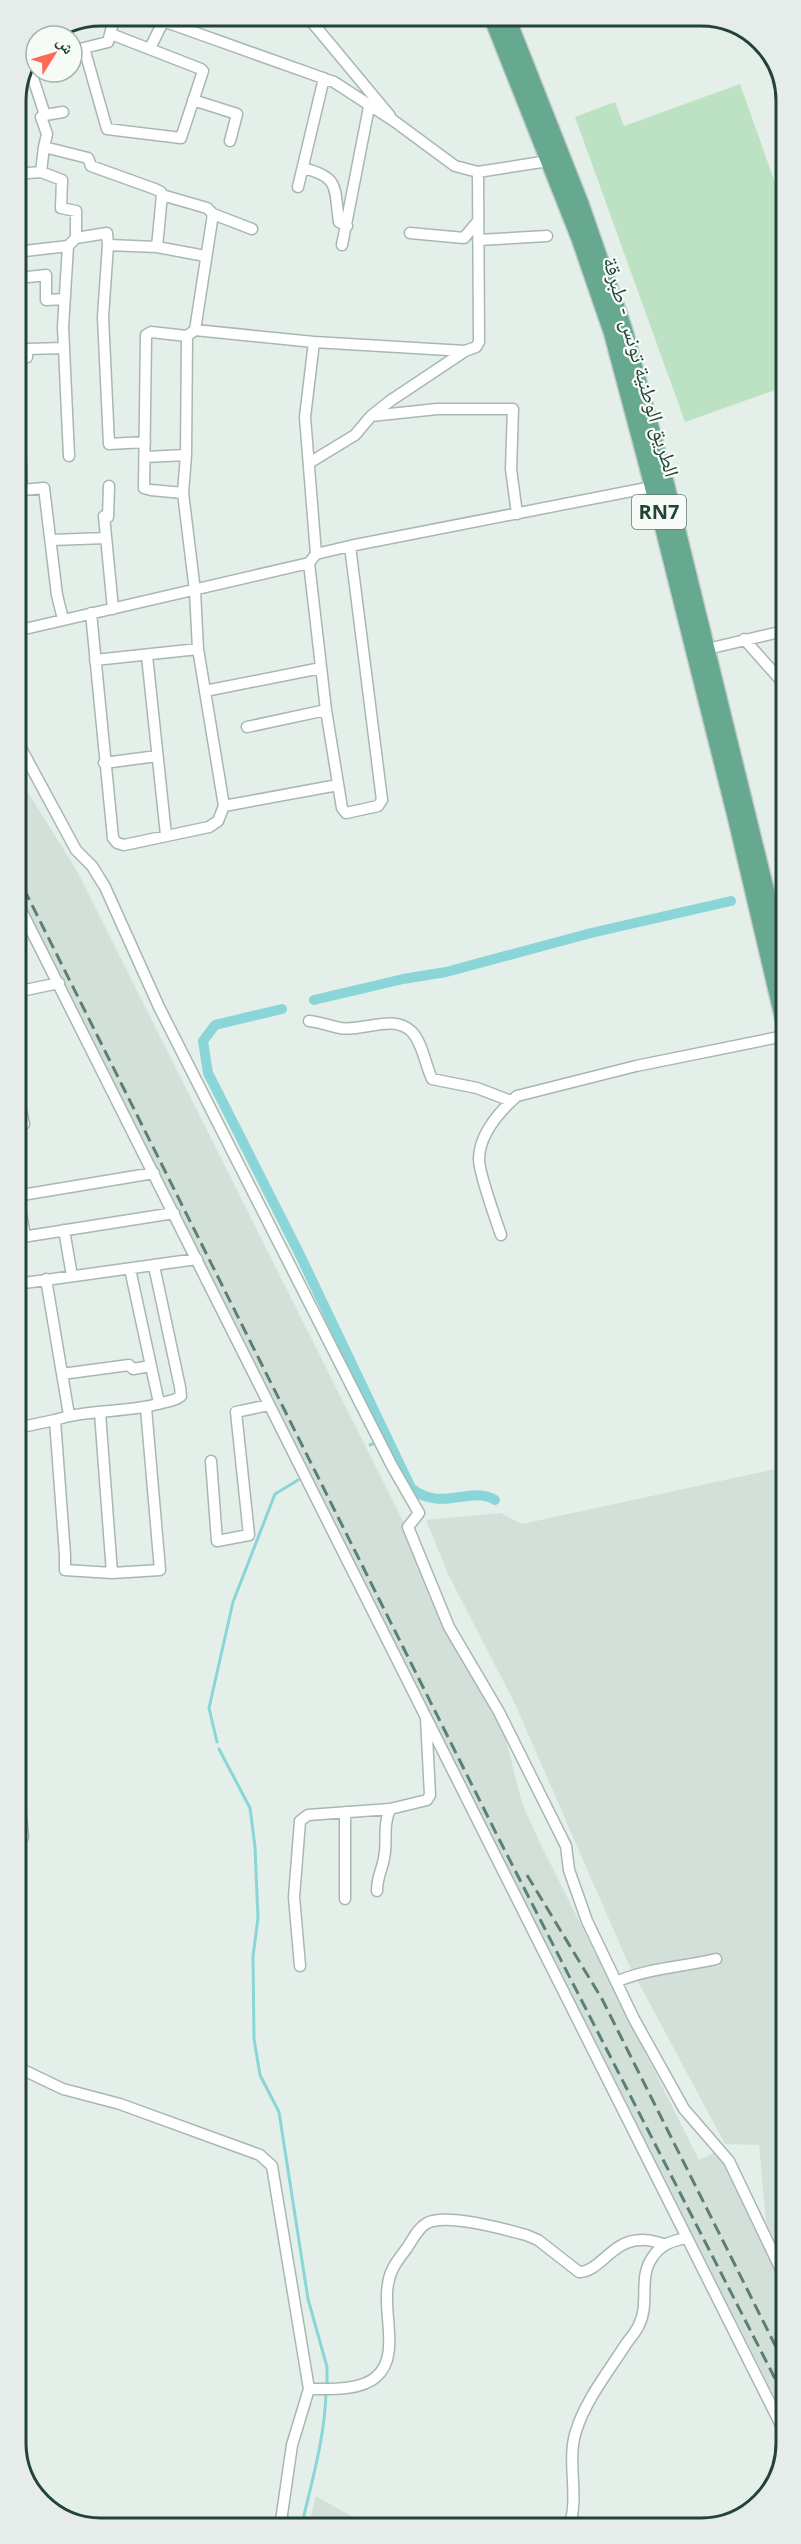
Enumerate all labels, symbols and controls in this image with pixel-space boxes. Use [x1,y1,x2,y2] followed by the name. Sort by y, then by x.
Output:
[24,24,84,84] north arrow
[52,32,80,58] text: ش
[597,253,687,480] street label: الطريق الوطنية تونس - طبرقة
[632,495,686,529] road number: RN7

